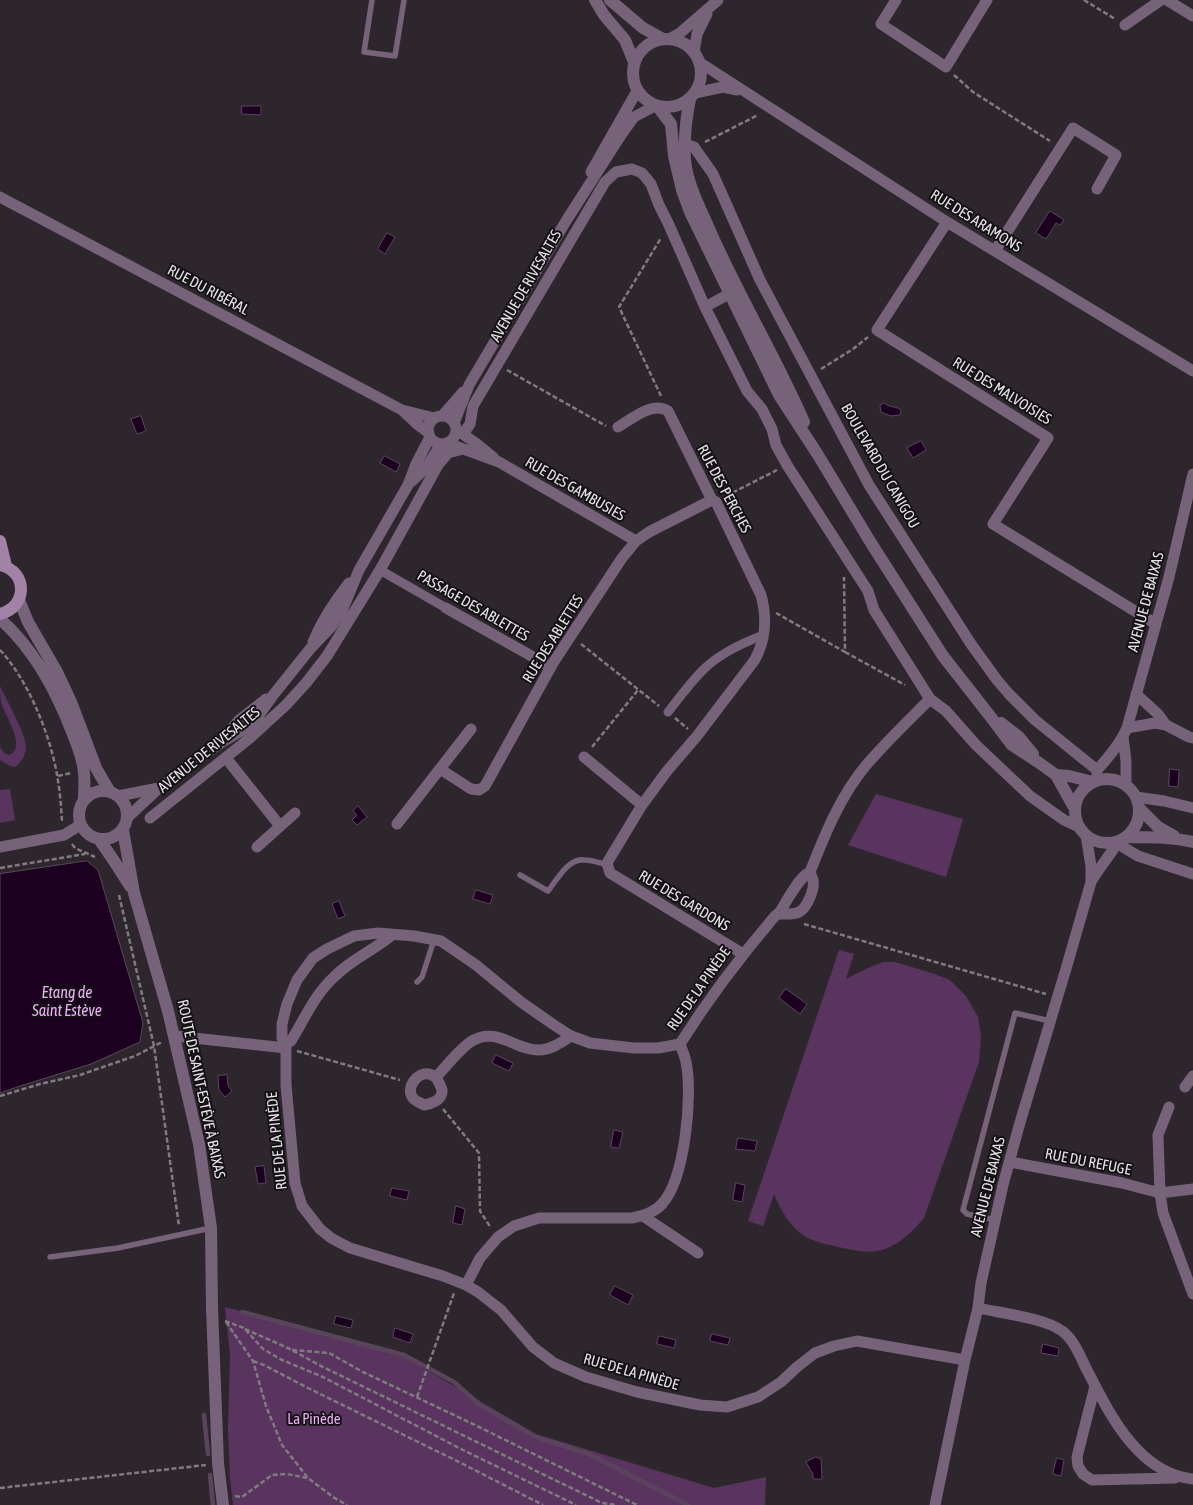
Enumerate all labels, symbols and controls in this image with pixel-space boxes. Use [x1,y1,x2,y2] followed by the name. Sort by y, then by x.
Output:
[927,186,1025,256] street label: RUE DES ARAMONS
[487,227,565,345] street label: AVENUE DE RIVESALTES
[164,261,252,319] street label: RUE DU RIBÉRAL
[949,353,1055,429] street label: RUE DES MALVOISIES
[837,400,923,532] street label: BOULEVARD DU CANIGOU
[693,442,755,536] street label: RUE DES PERCHES
[522,453,628,525] street label: RUE DES GAMBUSIES
[1124,550,1168,654] street label: AVENUE DE BAIXAS
[414,567,532,645] street label: PASSAGE DES ABLETTES
[519,592,587,686] street label: RUE DES ABLETTES
[154,703,264,797] street label: AVENUE DE RIVESALTES
[635,867,733,935] street label: RUE DES GARDONS
[664,944,734,1034] street label: RUE DE LA PINÈDE
[32,983,102,1021] water label: Etang de Saint Estève
[173,998,229,1180] street label: ROUTE DE SAINT-ESTÈVE À BAIXAS
[263,1091,291,1191] street label: RUE DE LA PINÈDE
[967,1135,1009,1239] street label: AVENUE DE BAIXAS
[1043,1145,1133,1179] street label: RUE DU REFUGE
[581,1350,681,1394] street label: RUE DE LA PINÈDE
[287,1410,341,1428] park label: La Pinède

